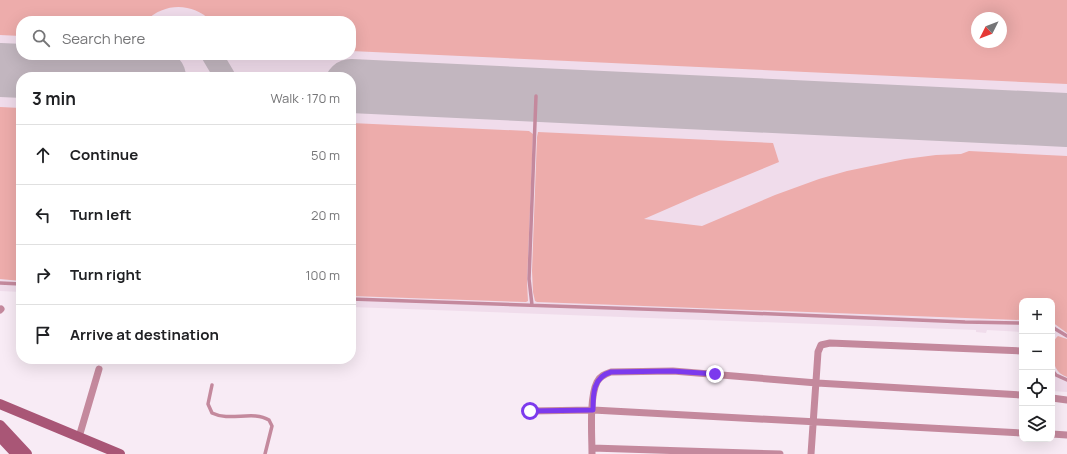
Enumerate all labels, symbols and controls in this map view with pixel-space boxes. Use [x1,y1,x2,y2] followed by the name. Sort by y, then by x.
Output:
[971,12,1007,48] north arrow
[16,16,356,60] search box
[30,27,52,49] icon: search
[62,28,145,49] text: Search here
[32,87,76,110] text: 3 min
[270,89,340,107] text: Walk · 170 m
[32,144,54,166] icon: ahead
[70,144,138,165] text: Continue
[311,146,340,164] text: 50 m
[32,204,54,226] icon: left
[70,204,132,225] text: Turn left
[311,206,340,224] text: 20 m
[32,264,54,286] icon: right
[70,264,141,285] text: Turn right
[305,266,340,284] text: 100 m
[1019,298,1055,442] map controls
[1019,298,1055,334] button: +
[32,324,54,346] icon: arrive
[70,324,219,345] text: Arrive at destination
[1019,334,1055,370] button: −
[706,365,724,383] route end
[1019,370,1055,406] button: locate
[521,402,539,420] route start
[1019,406,1055,442] button: layers

